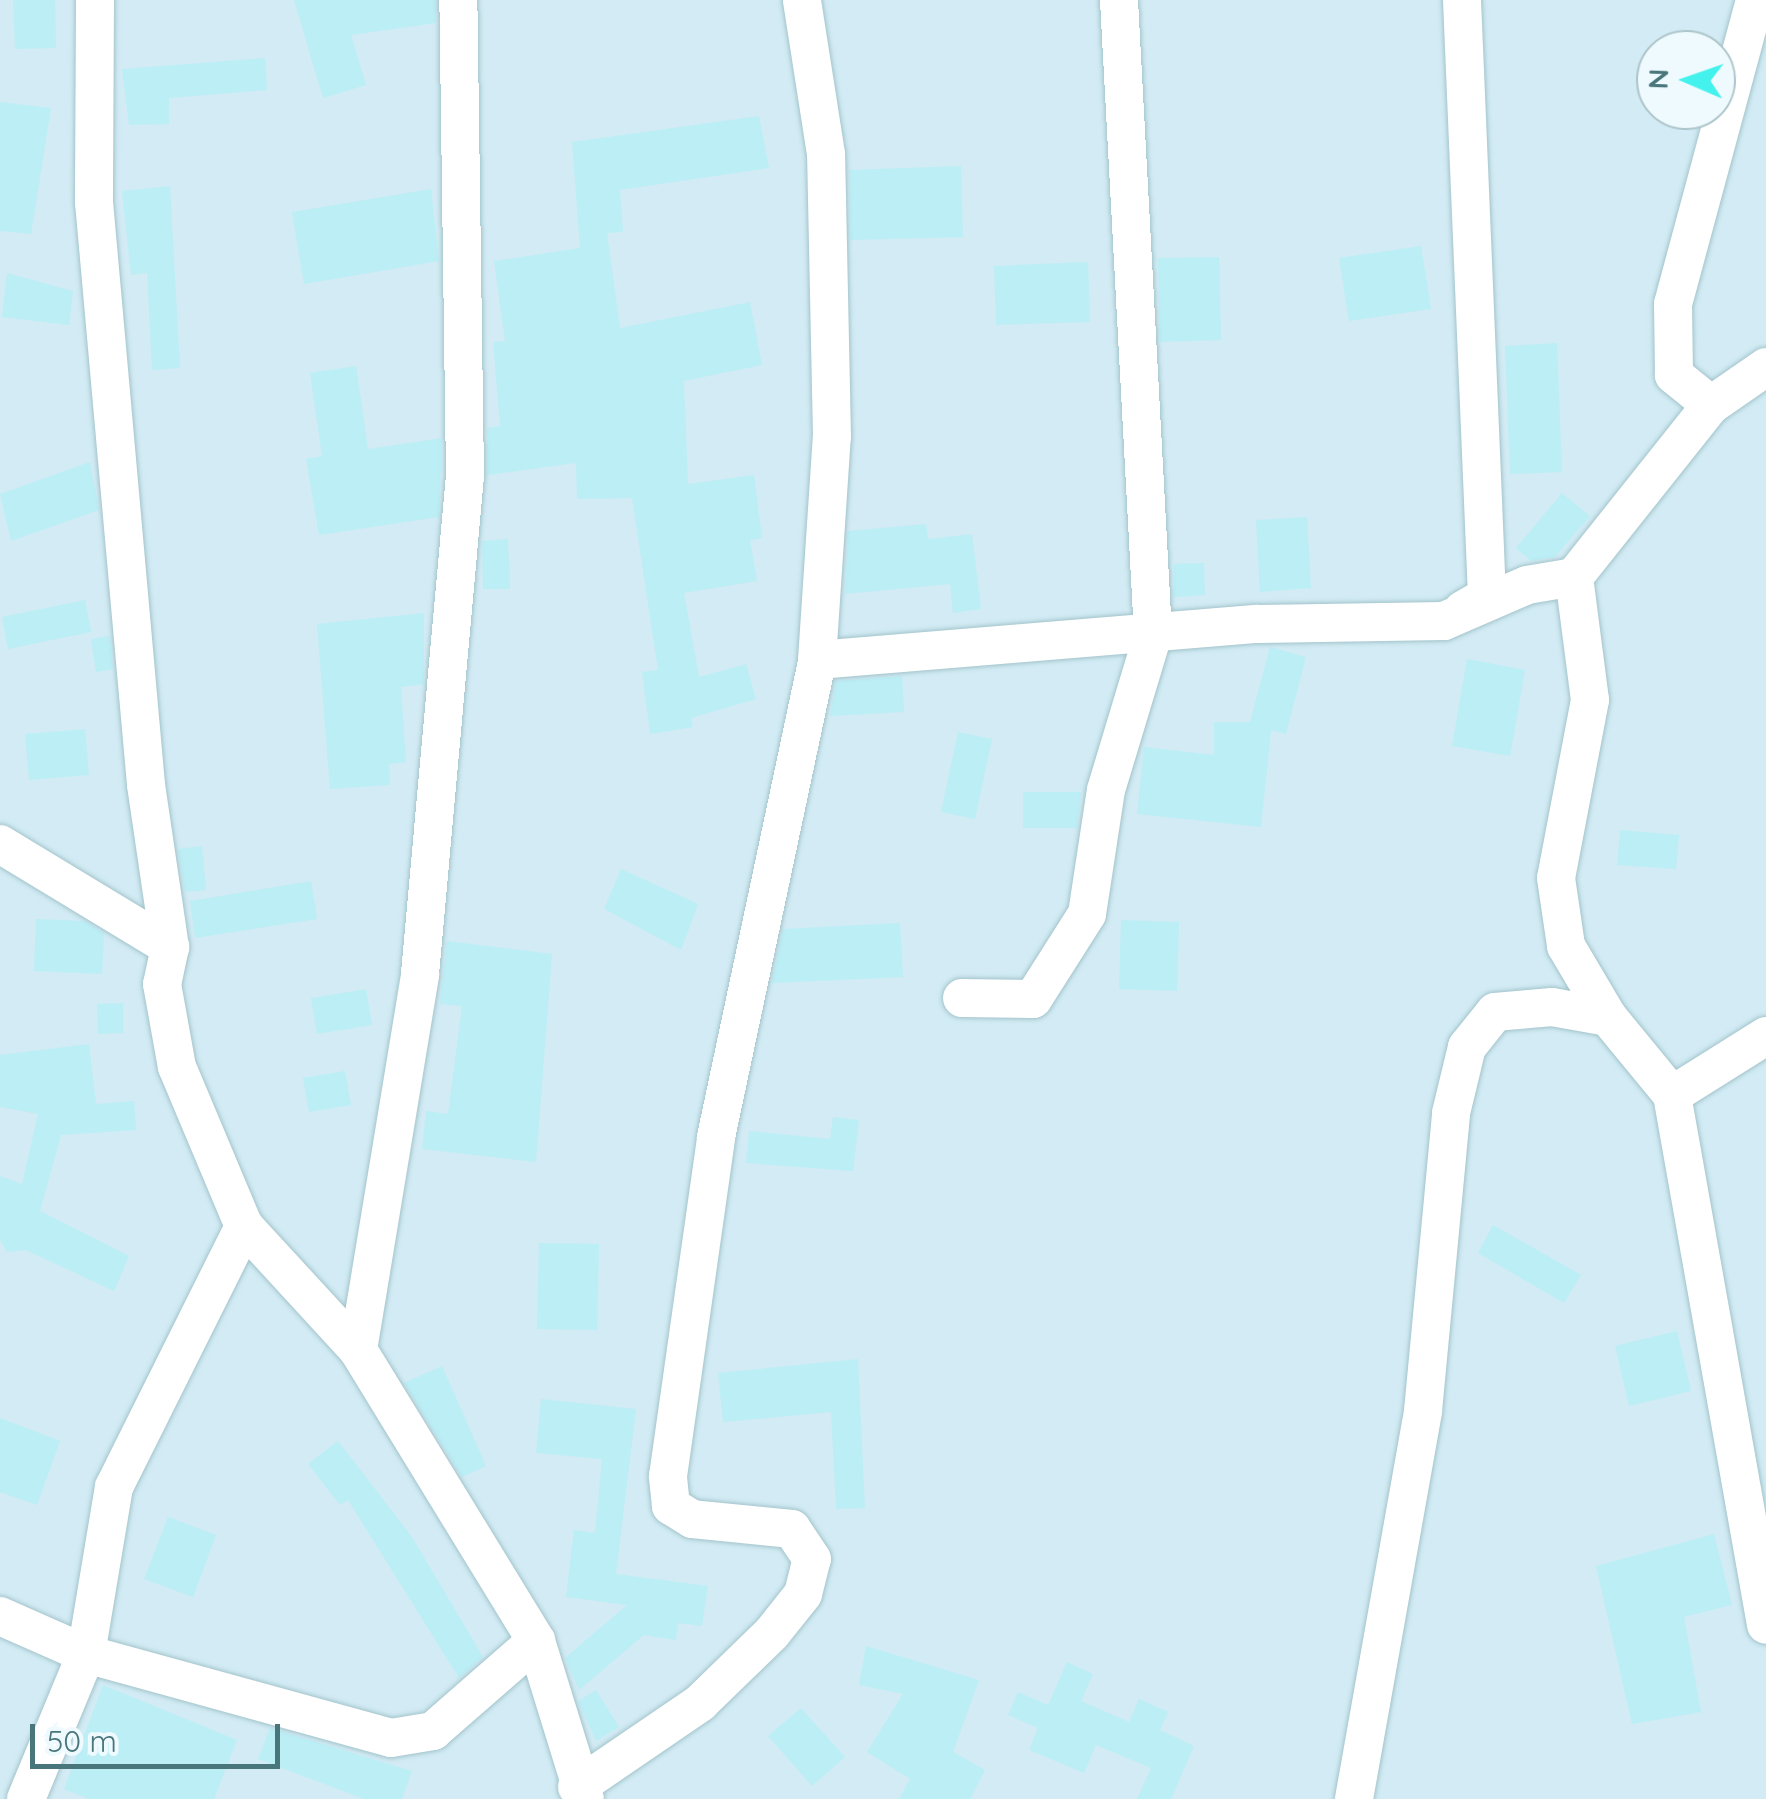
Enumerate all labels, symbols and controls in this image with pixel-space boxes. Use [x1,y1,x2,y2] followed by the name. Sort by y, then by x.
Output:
[1636,30,1736,130] north arrow
[1640,68,1675,90] text: N
[35,1704,285,1766] scale bar
[47,1722,117,1760] text: 50 m

